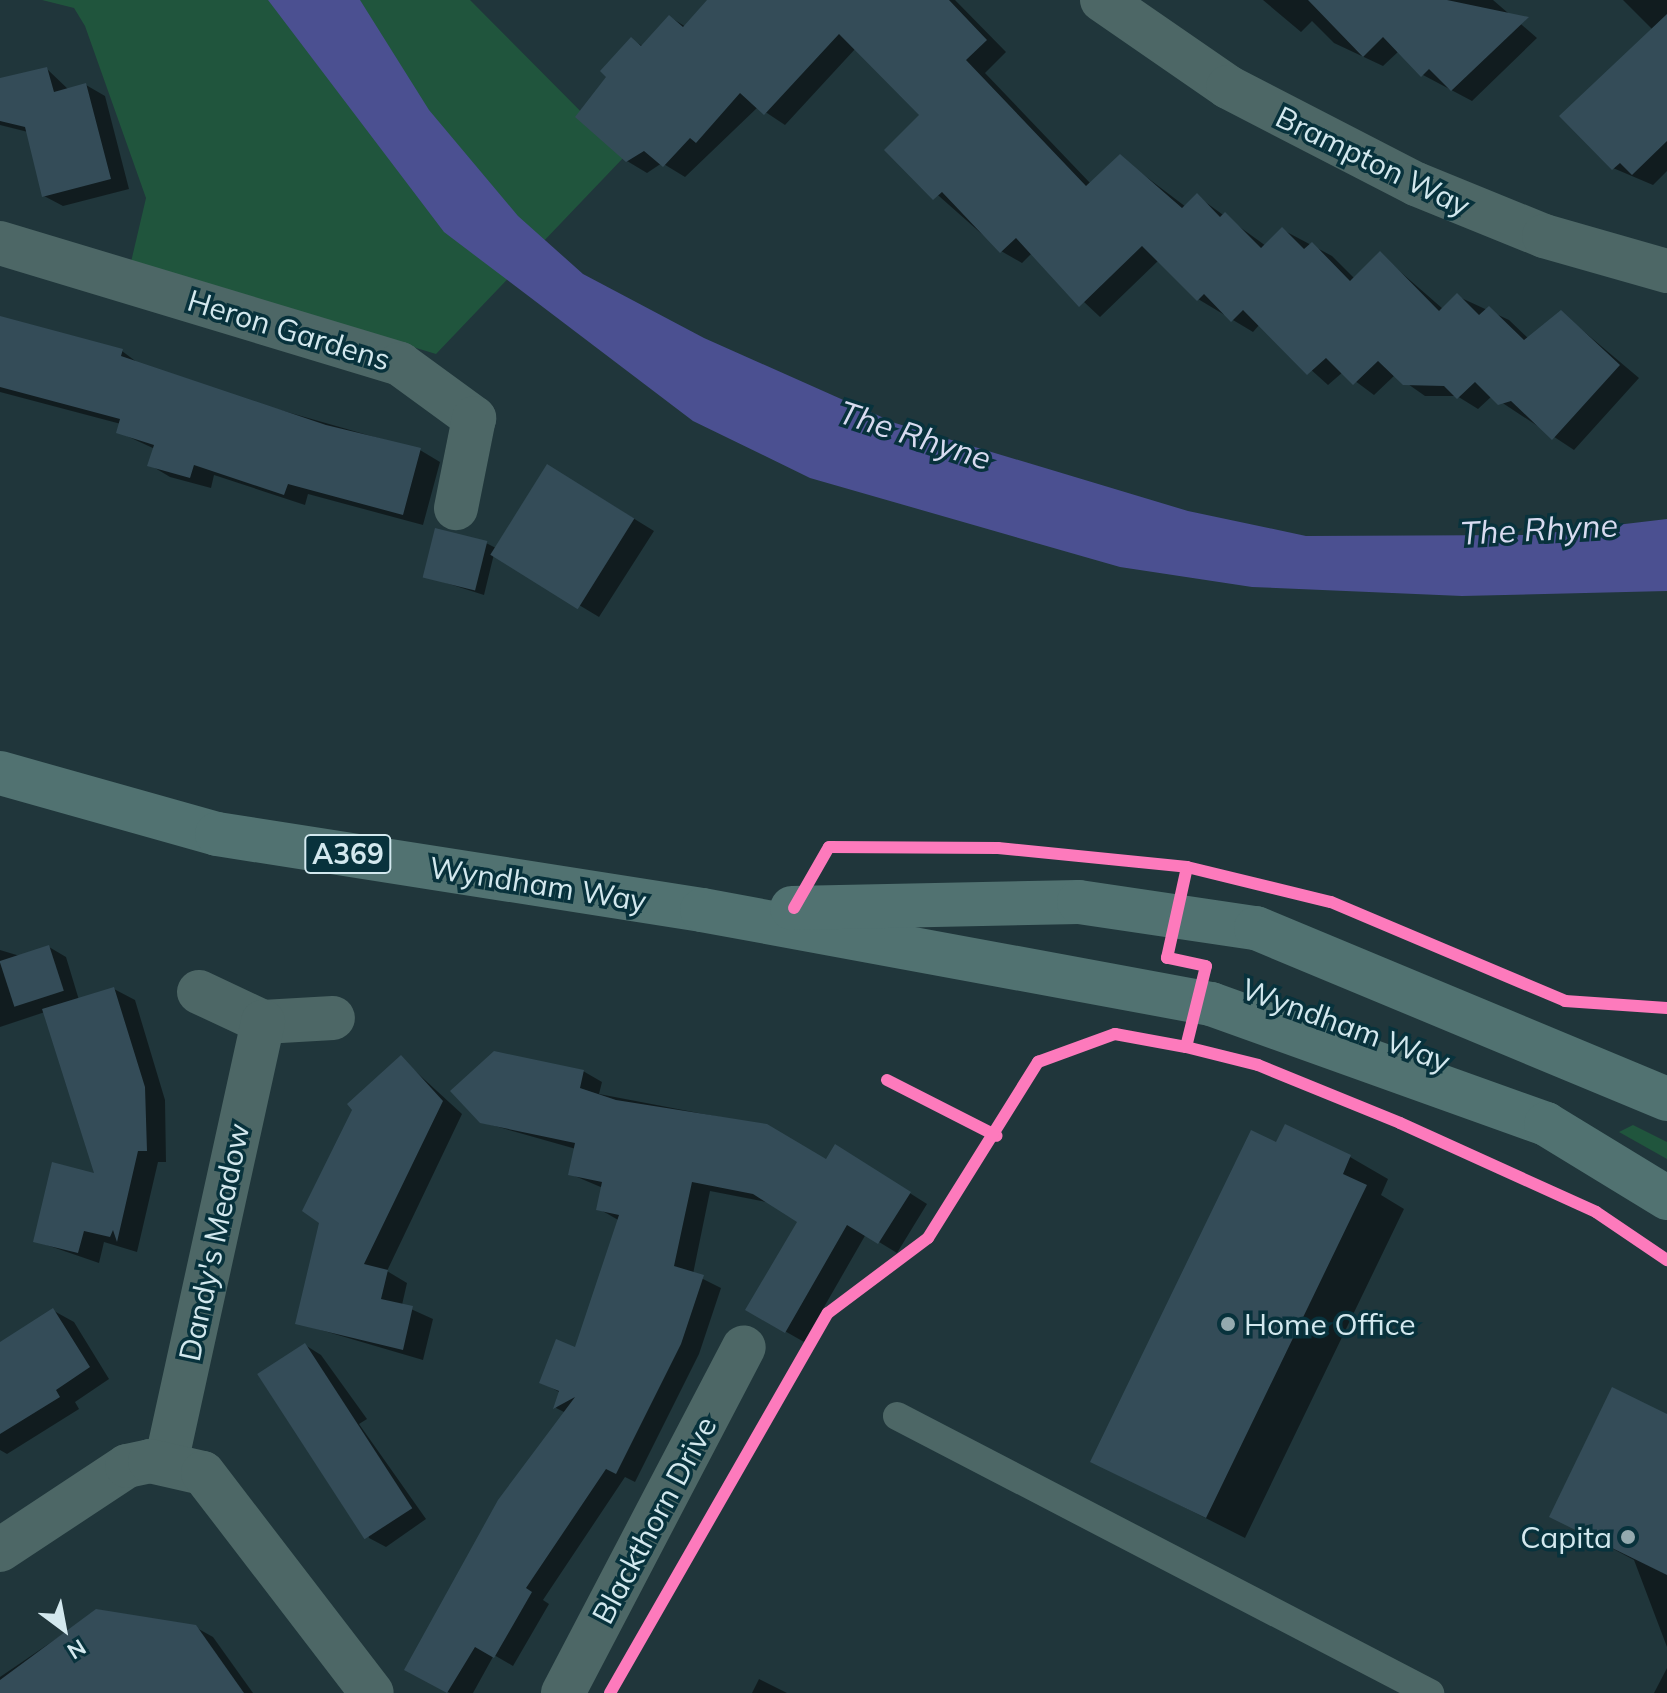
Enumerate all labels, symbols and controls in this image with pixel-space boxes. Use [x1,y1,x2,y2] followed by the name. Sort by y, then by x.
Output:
[1270,98,1476,224] street label: Brampton Way
[183,282,395,378] street label: Heron Gardens
[834,392,996,478] water label: The Rhyne
[1459,506,1619,552] water label: The Rhyne
[304,830,392,878] road number: A369
[427,849,649,919] street label: Wyndham Way
[1237,971,1455,1079] street label: Wyndham Way
[171,1120,257,1364] street label: Dandy's Meadow
[1244,1306,1416,1342] place label: Home Office
[1219,1315,1237,1333] marker: Home Office
[584,1410,724,1630] street label: Blackthorn Drive
[1520,1519,1612,1555] place label: Capita
[1619,1528,1637,1546] marker: Capita
[24,1589,104,1669] north arrow
[62,1633,91,1666] text: N

